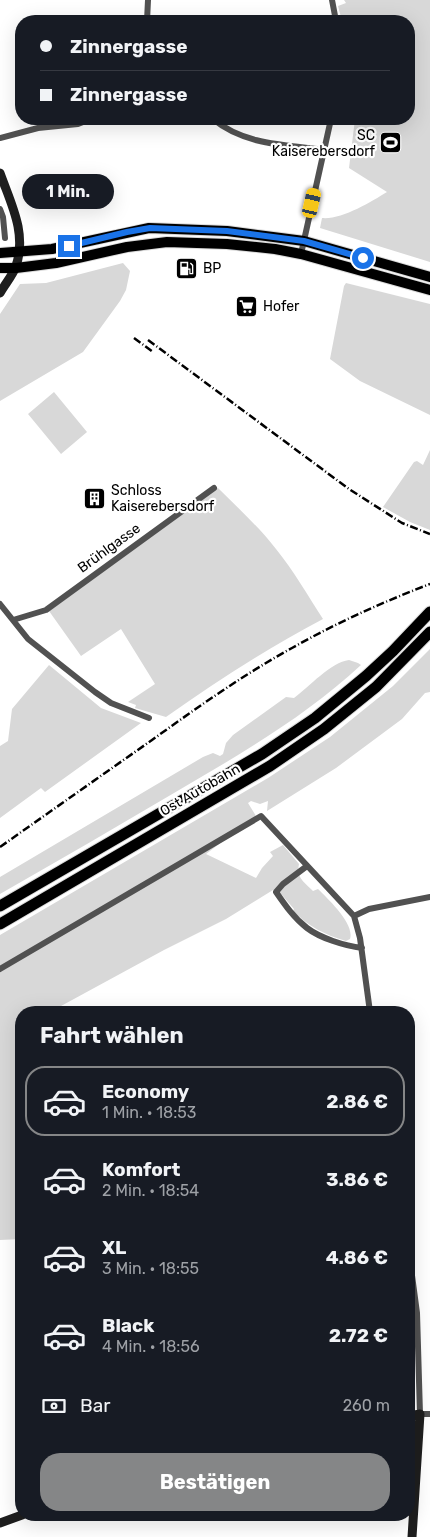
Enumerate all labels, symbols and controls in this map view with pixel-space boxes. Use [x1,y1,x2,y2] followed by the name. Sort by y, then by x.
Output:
[70,35,188,58] text: Zinnergasse
[70,83,188,106] text: Zinnergasse
[272,127,376,160] place label: SC Kaiserebersdorf
[379,131,403,155] sports icon: SC Kaiserebersdorf
[23,174,115,208] callout: 1 Min.
[46,182,90,201] text: 1 Min.
[301,187,322,219] car
[58,235,80,257] route end
[352,247,374,269] route start
[175,256,199,280] fuel station icon: BP
[203,260,221,277] place label: BP
[235,294,259,318] supermarket icon: Hofer
[263,298,300,315] place label: Hofer
[111,482,215,515] place label: Schloss Kaiserebersdorf
[83,486,107,510] building icon: Schloss Kaiserebersdorf
[74,520,144,576] street label: Brühlgasse
[157,760,243,820] street label: Ost Autobahn
[40,1022,184,1049] text: Fahrt wählen
[42,1079,87,1124] icon: car
[102,1080,189,1103] text: Economy
[326,1090,388,1113] text: 2.86 €
[102,1103,196,1122] text: 1 Min. · 18:53
[42,1157,87,1202] icon: car
[102,1158,180,1181] text: Komfort
[326,1168,388,1191] text: 3.86 €
[102,1181,199,1200] text: 2 Min. · 18:54
[42,1235,87,1280] icon: car
[102,1236,126,1259] text: XL
[326,1246,388,1269] text: 4.86 €
[102,1259,199,1278] text: 3 Min. · 18:55
[42,1313,87,1358] icon: car
[102,1314,154,1337] text: Black
[329,1324,388,1347] text: 2.72 €
[102,1337,200,1356] text: 4 Min. · 18:56
[40,1392,68,1420] icon: cash
[80,1394,110,1417] text: Bar
[343,1396,390,1415] text: 260 m
[40,1453,390,1511] button: Bestätigen

